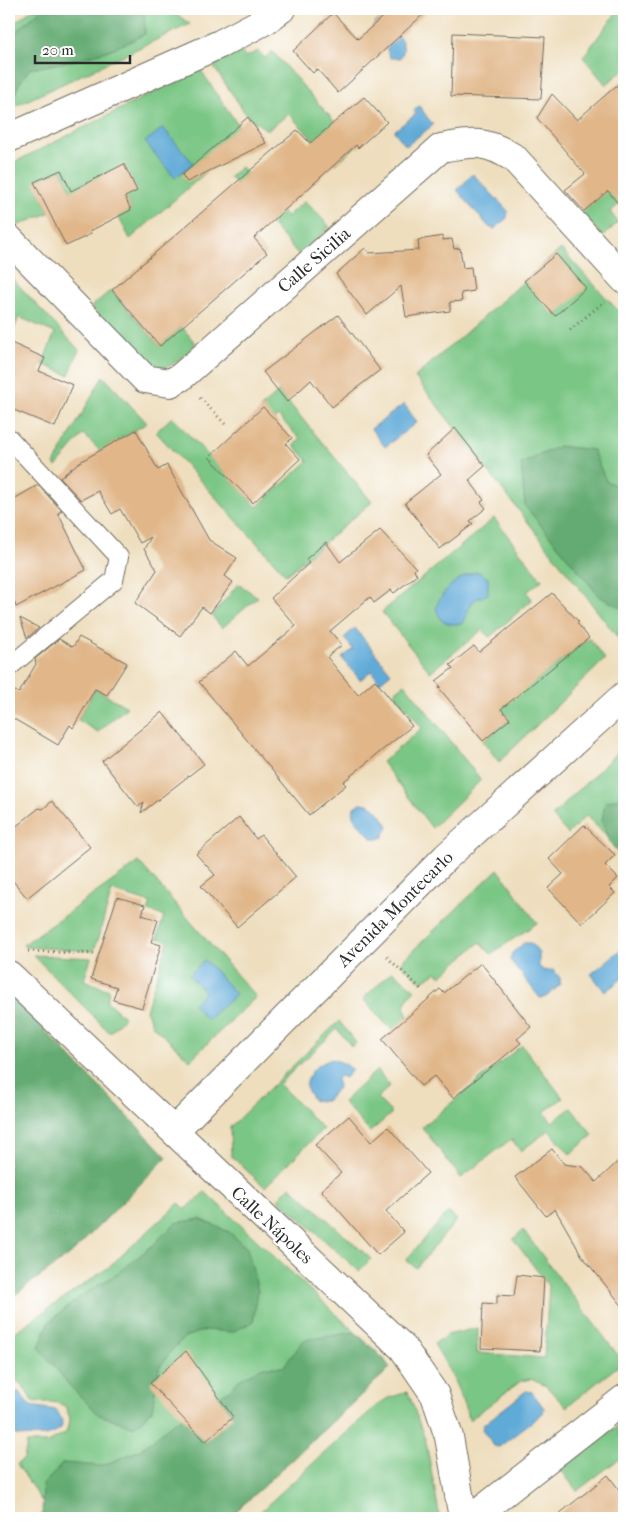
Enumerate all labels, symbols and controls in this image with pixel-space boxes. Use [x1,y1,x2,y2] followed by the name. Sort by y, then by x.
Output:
[35,32,130,64] scale bar
[42,41,74,59] text: 20 m
[274,223,355,298] street label: Calle Sicilia
[332,847,458,972] street label: Avenida Montecarlo
[227,1182,317,1269] street label: Calle Nápoles

